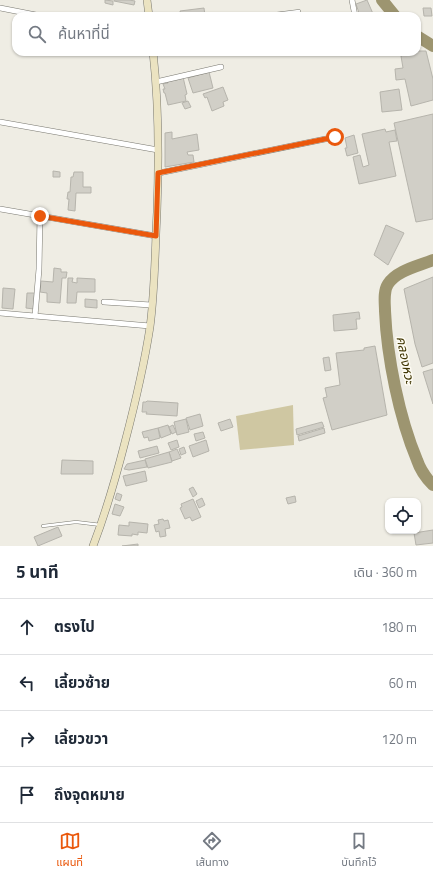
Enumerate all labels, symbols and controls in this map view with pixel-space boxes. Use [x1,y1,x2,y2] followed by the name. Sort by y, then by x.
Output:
[12,12,421,56] search box
[58,22,110,45] text: ค้นหาที่นี่
[26,23,48,45] icon: search
[326,128,344,146] route start
[31,207,49,225] route end
[392,334,421,387] water label: คลองหวะ
[385,498,421,534] map controls
[385,498,421,534] button: locate
[16,559,59,585] text: 5 นาที
[353,562,417,582] text: เดิน · 360 m
[54,615,95,638] text: ตรงไป
[16,616,38,638] icon: ahead
[381,617,417,637] text: 180 m
[54,671,110,694] text: เลี้ยวซ้าย
[16,672,38,694] icon: left
[389,673,417,693] text: 60 m
[54,727,108,750] text: เลี้ยวขวา
[16,728,38,750] icon: right
[381,729,417,749] text: 120 m
[54,783,125,806] text: ถึงจุดหมาย
[16,784,38,806] icon: arrive
[56,830,83,871] tab: แผนที่
[196,830,229,871] tab: เส้นทาง
[341,830,377,871] tab: บันทึกไว้

